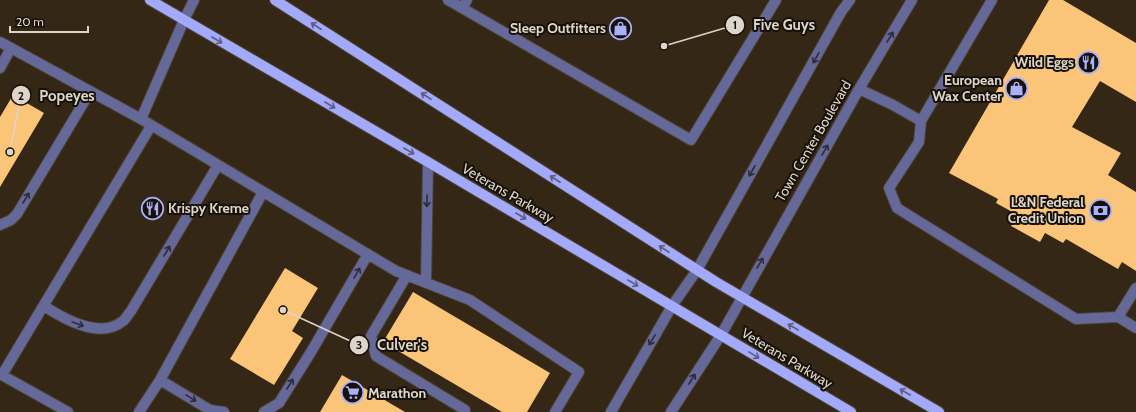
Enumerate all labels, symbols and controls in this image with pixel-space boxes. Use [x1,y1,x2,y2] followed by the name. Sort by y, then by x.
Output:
[10,8,88,34] scale bar
[725,12,823,39] callout: Five Guys
[16,14,44,29] text: 20 m
[608,15,634,41] shop icon: Sleep Outfitters
[753,16,815,34] text: Five Guys
[733,17,737,32] text: 1
[510,19,606,37] place label: Sleep Outfitters
[310,22,322,30] one-way arrow
[886,31,894,43] one-way arrow
[211,36,223,44] one-way arrow
[1076,49,1102,75] restaurant icon: Wild Eggs
[811,52,819,64] one-way arrow
[1015,53,1074,71] place label: Wild Eggs
[932,71,1002,105] place label: European Wax Center
[1004,75,1030,101] shop icon: European Wax Center
[771,77,855,205] street label: Town Center Boulevard
[11,82,103,109] callout: Popeyes
[39,87,95,105] text: Popeyes
[18,88,24,103] text: 2
[421,92,432,100] one-way arrow
[324,101,335,109] one-way arrow
[821,144,829,156] one-way arrow
[403,147,415,155] one-way arrow
[459,159,557,227] street label: Veterans Parkway
[748,165,756,177] one-way arrow
[549,174,561,182] one-way arrow
[23,192,31,204] one-way arrow
[1008,193,1084,227] place label: L&N Federal Credit Union
[423,194,431,207] one-way arrow
[139,195,165,221] restaurant icon: Krispy Kreme
[1087,197,1113,223] bank icon: L&N Federal Credit Union
[168,199,249,217] place label: Krispy Kreme
[515,213,527,221] one-way arrow
[658,244,670,252] one-way arrow
[163,245,171,257] one-way arrow
[757,257,765,269] one-way arrow
[354,267,362,279] one-way arrow
[627,279,639,287] one-way arrow
[72,320,84,328] one-way arrow
[787,322,799,330] one-way arrow
[738,324,836,392] street label: Veterans Parkway
[349,332,435,359] callout: Culver's
[648,334,656,346] one-way arrow
[377,336,427,354] text: Culver's
[356,337,362,352] text: 3
[748,351,760,359] one-way arrow
[689,373,697,385] one-way arrow
[287,378,295,390] one-way arrow
[339,380,365,406] supermarket icon: Marathon
[368,384,426,402] place label: Marathon
[899,388,911,396] one-way arrow
[185,395,197,403] one-way arrow

